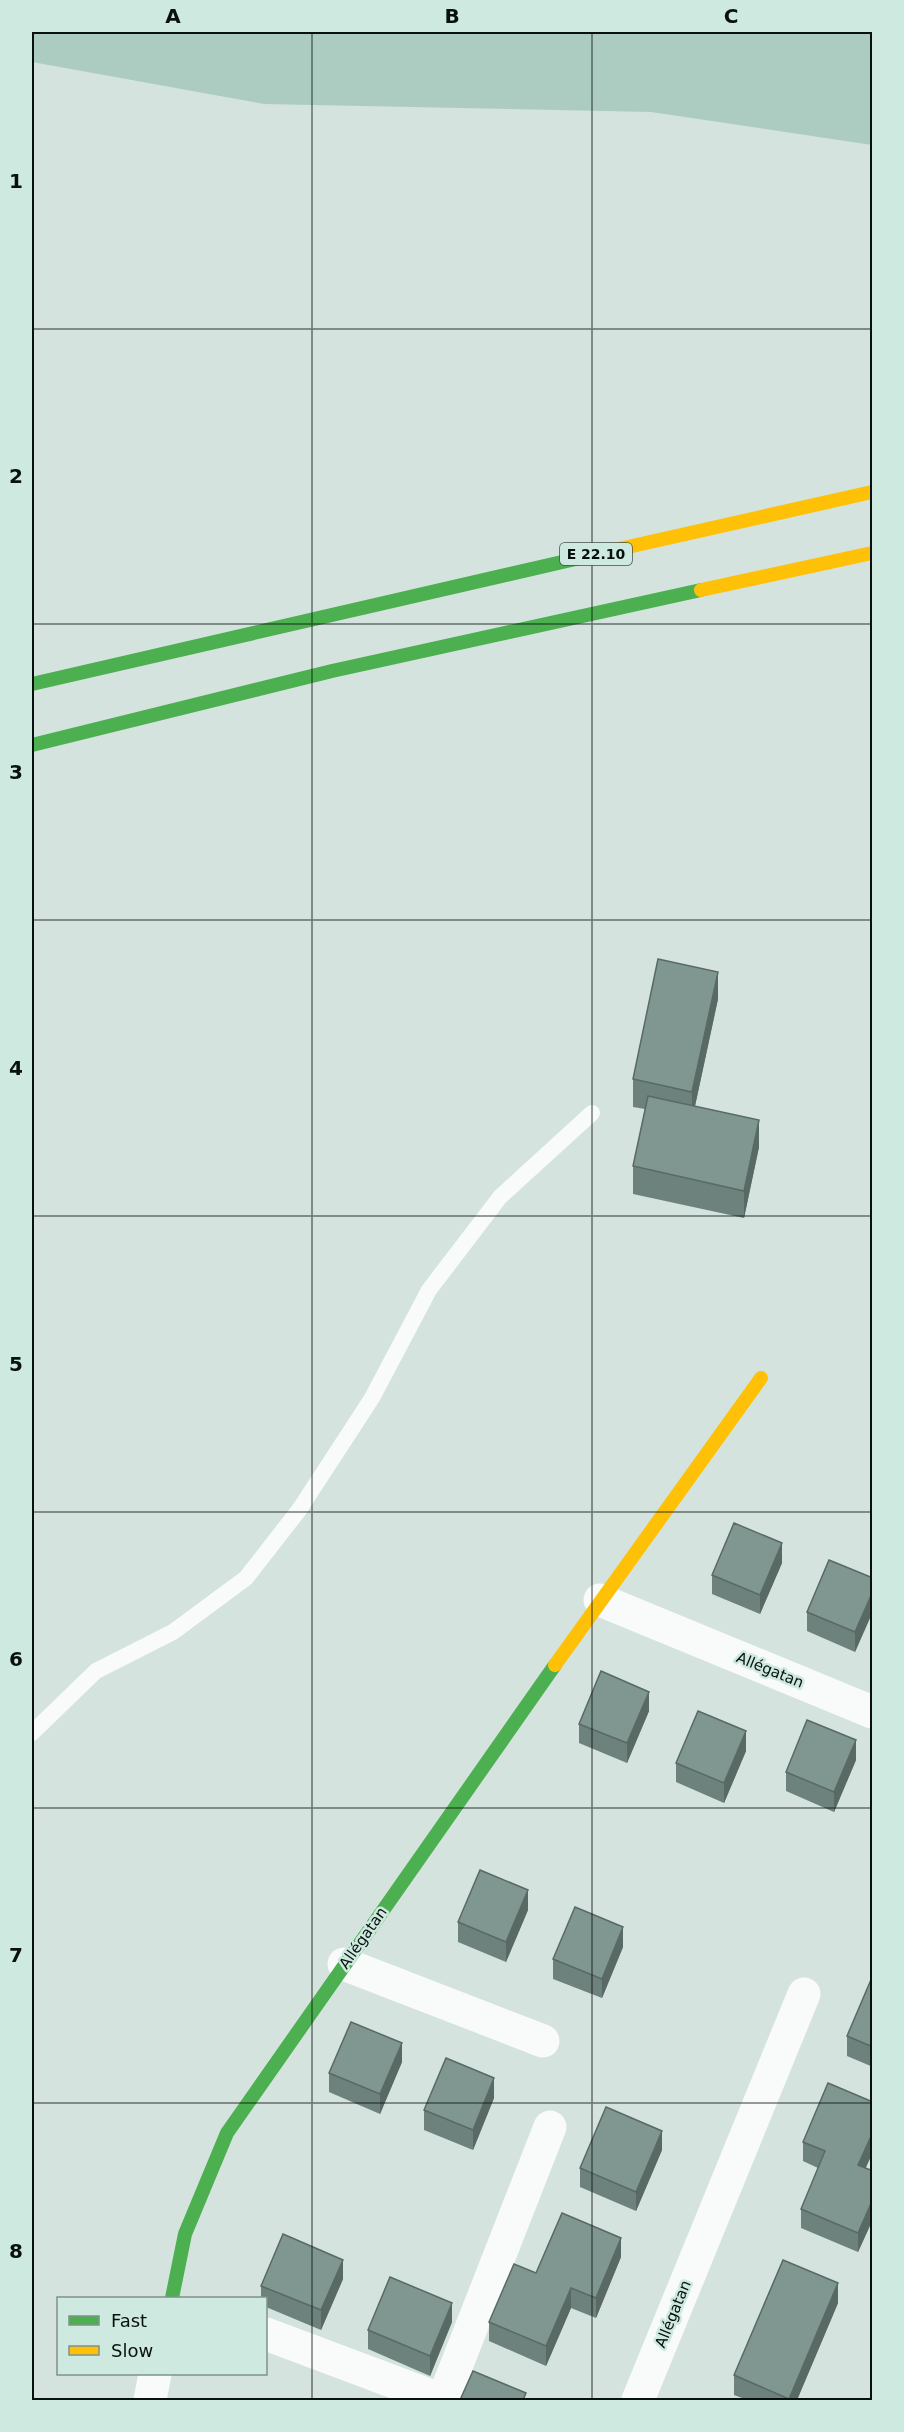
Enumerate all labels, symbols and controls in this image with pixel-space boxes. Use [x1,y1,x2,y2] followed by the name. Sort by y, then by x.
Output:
[165,4,181,28] text: A
[444,4,460,28] text: B
[724,4,738,28] text: C
[9,169,23,193] text: 1
[9,464,23,488] text: 2
[560,543,632,565] road number: E 22.10
[9,760,23,784] text: 3
[9,1056,23,1080] text: 4
[9,1352,23,1376] text: 5
[9,1647,23,1671] text: 6
[734,1648,806,1692] street label: Allégatan
[335,1904,391,1972] street label: Allégatan
[9,1943,23,1967] text: 7
[9,2239,23,2263] text: 8
[651,2278,695,2350] street label: Allégatan
[57,2297,267,2375] legend
[111,2310,147,2331] text: Fast
[111,2340,153,2361] text: Slow

